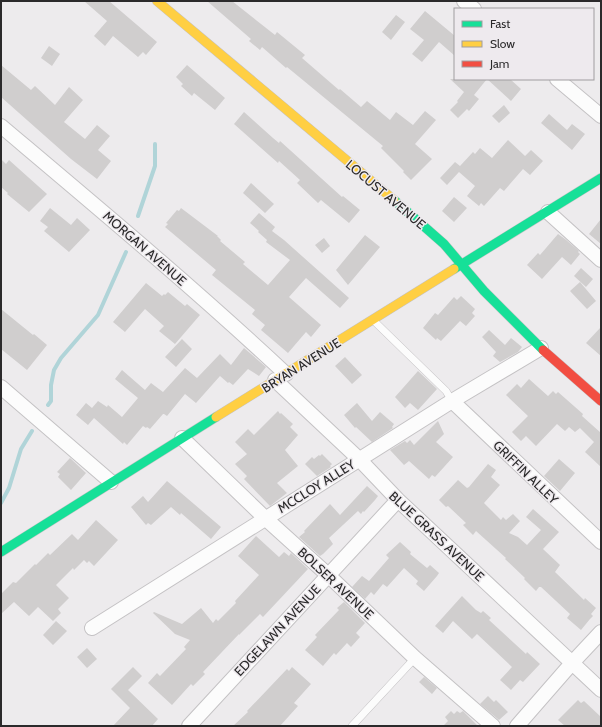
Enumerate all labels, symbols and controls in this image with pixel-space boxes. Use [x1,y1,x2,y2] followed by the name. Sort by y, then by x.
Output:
[454,8,594,80] legend
[490,16,510,31] text: Fast
[490,36,515,51] text: Slow
[489,56,509,71] text: Jam
[343,156,429,232] street label: LOCUST AVENUE
[100,207,190,289] street label: MORGAN AVENUE
[258,334,344,396] street label: BRYAN AVENUE
[490,437,562,508] street label: GRIFFIN ALLEY
[274,456,358,516] street label: MCCLOY ALLEY
[386,488,488,584] street label: BLUE GRASS AVENUE
[295,544,377,622] street label: BOLSER AVENUE
[230,581,324,679] street label: EDGELAWN AVENUE

